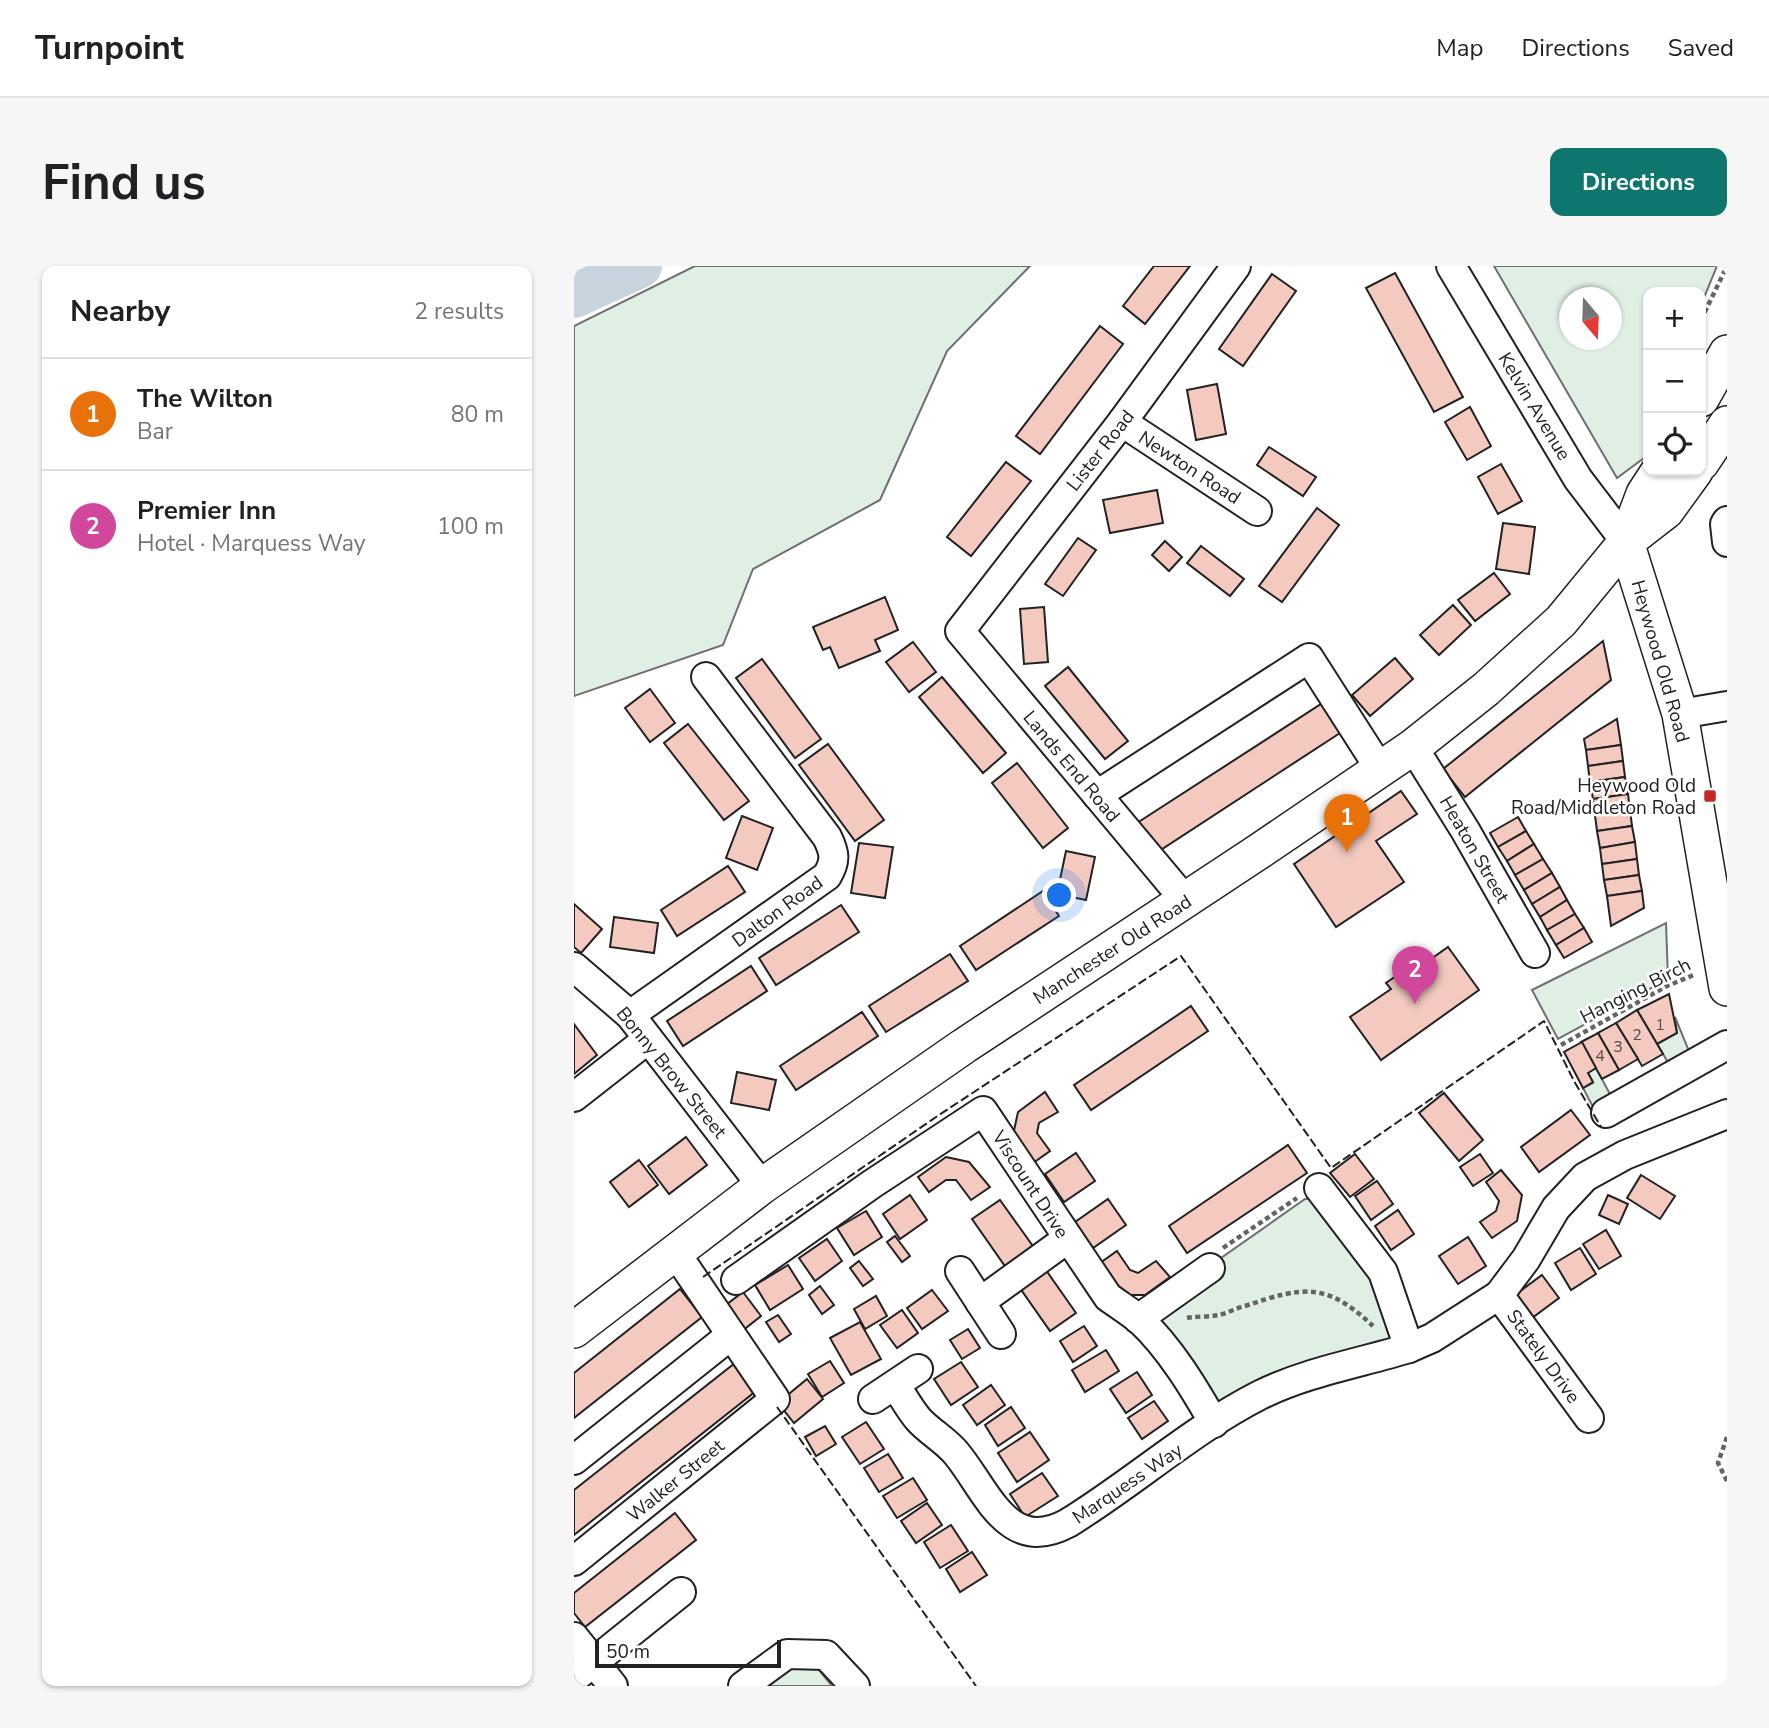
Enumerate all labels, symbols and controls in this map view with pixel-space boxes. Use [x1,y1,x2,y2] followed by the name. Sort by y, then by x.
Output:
[35,26,184,71] text: Turnpoint
[1436,32,1483,64] text: Map
[1521,32,1630,64] text: Directions
[1668,32,1734,64] text: Saved
[1550,148,1727,216] button: Directions
[42,149,206,216] text: Find us
[1559,287,1622,350] north arrow
[1643,287,1706,476] map controls
[1643,287,1706,350] button: +
[70,291,170,332] text: Nearby
[414,296,504,327] text: 2 results
[1492,348,1577,465] street label: Kelvin Avenue
[1643,350,1706,413] button: −
[137,381,273,416] text: The Wilton
[86,399,100,430] text: 1
[451,399,504,430] text: 80 m
[1061,405,1141,497] street label: Lister Road
[1643,413,1706,476] button: locate
[137,416,173,447] text: Bar
[1133,425,1246,511] street label: Newton Road
[137,493,276,528] text: Premier Inn
[86,511,100,542] text: 2
[437,511,504,542] text: 100 m
[137,528,366,559] text: Hotel · Marquess Way
[1624,577,1696,745] street label: Heywood Old Road
[1017,705,1126,828] street label: Lands End Road
[1511,773,1696,821] place label: Heywood Old Road/Middleton Road
[1702,788,1718,804] marker: Heywood Old Road/Middleton Road
[1433,791,1515,908] street label: Heaton Street
[1324,794,1370,852] pin: 1
[727,870,828,954] street label: Dalton Road
[1042,878,1076,912] your location
[1028,889,1197,1011] street label: Manchester Old Road
[1392,946,1438,1004] pin: 2
[1576,952,1695,1030] street label: Hanging Birch
[610,1001,733,1144] street label: Bonny Brow Street
[1655,1014,1665,1036] house number: 1
[1632,1024,1642,1046] house number: 2
[1613,1036,1623,1058] house number: 3
[1595,1045,1605,1067] house number: 4
[985,1125,1075,1244] street label: Viscount Drive
[1500,1304,1586,1409] street label: Stately Drive
[621,1433,730,1528] street label: Walker Street
[1067,1437,1188,1530] street label: Marquess Way
[595,1637,780,1669] scale bar
[606,1639,650,1665] text: 50 m

